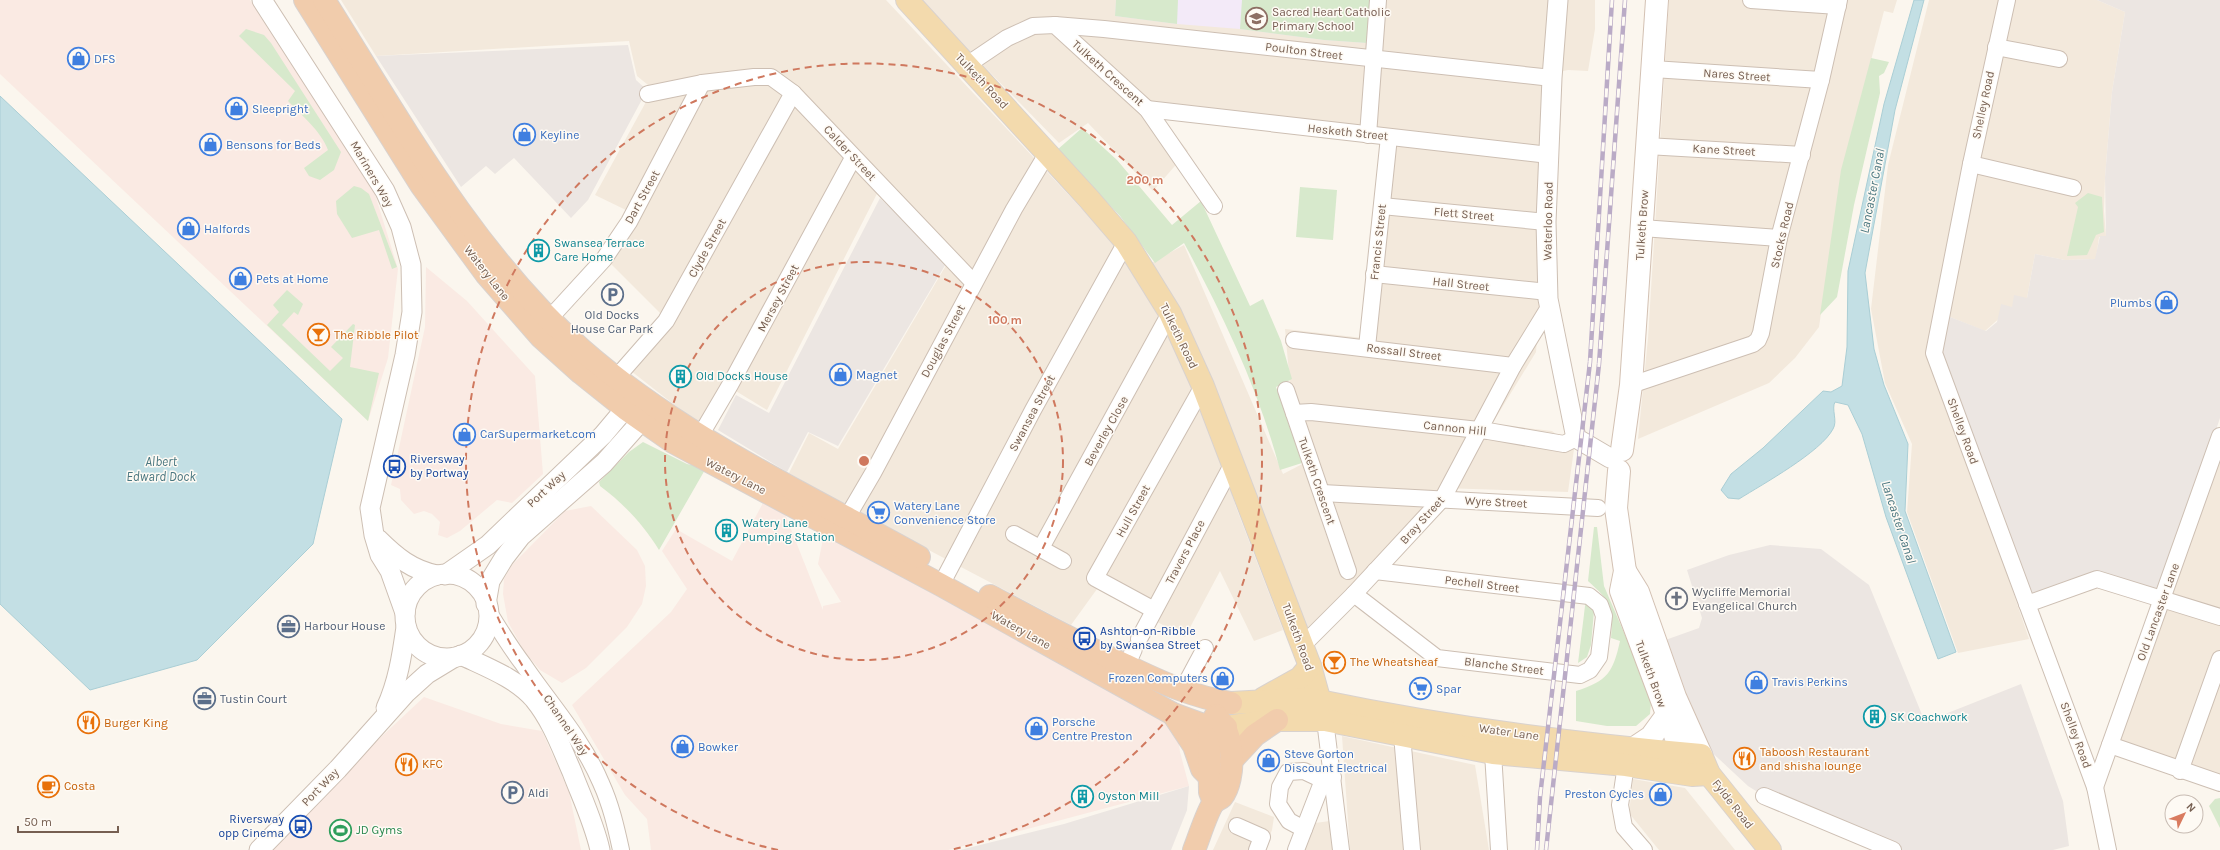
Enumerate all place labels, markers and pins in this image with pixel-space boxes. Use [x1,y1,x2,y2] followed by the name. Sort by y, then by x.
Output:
[1272,5,1390,33] place label: Sacred Heart Catholic Primary School
[1244,6,1270,32] school or university icon: Sacred Heart Catholic Primary School
[66,46,92,72] shop icon: DFS
[94,52,115,66] place label: DFS
[223,96,249,122] shop icon: Sleepright
[252,102,309,116] place label: Sleepright
[512,122,538,148] shop icon: Keyline
[540,128,579,142] place label: Keyline
[197,132,223,158] shop icon: Bensons for Beds
[226,138,321,152] place label: Bensons for Beds
[176,216,202,242] shop icon: Halfords
[204,222,250,236] place label: Halfords
[554,236,645,264] place label: Swansea Terrace Care Home
[526,237,552,263] building icon: Swansea Terrace Care Home
[227,266,253,292] shop icon: Pets at Home
[256,272,328,286] place label: Pets at Home
[599,281,625,307] parking icon: Old Docks House Car Park
[2154,290,2180,316] shop icon: Plumbs
[2110,296,2152,310] place label: Plumbs
[571,308,654,336] place label: Old Docks House Car Park
[305,322,331,348] bar icon: The Ribble Pilot
[334,328,419,342] place label: The Ribble Pilot
[828,362,854,388] shop icon: Magnet
[667,363,693,389] building icon: Old Docks House
[856,368,898,382] place label: Magnet
[696,369,788,383] place label: Old Docks House
[452,421,478,447] shop icon: CarSupermarket.com
[480,427,596,441] place label: CarSupermarket.com
[410,452,469,480] place label: Riversway by Portway
[382,453,408,479] bus stop icon: Riversway by Portway
[857,454,871,468] centre of rings
[894,499,996,527] place label: Watery Lane Convenience Store
[865,500,891,526] supermarket icon: Watery Lane Convenience Store
[742,516,835,544] place label: Watery Lane Pumping Station
[713,517,739,543] building icon: Watery Lane Pumping Station
[1692,585,1797,613] place label: Wycliffe Memorial Evangelical Church
[1663,586,1689,612] church icon: Wycliffe Memorial Evangelical Church
[275,613,301,639] office icon: Harbour House
[304,619,385,633] place label: Harbour House
[1100,624,1201,652] place label: Ashton-on-Ribble by Swansea Street
[1071,625,1097,651] bus stop icon: Ashton-on-Ribble by Swansea Street
[1321,649,1347,675] bar icon: The Wheatsheaf
[1350,655,1439,669] place label: The Wheatsheaf
[1210,665,1236,691] shop icon: Frozen Computers
[1744,669,1770,695] shop icon: Travis Perkins
[1108,671,1208,685] place label: Frozen Computers
[1772,675,1848,689] place label: Travis Perkins
[1407,676,1433,702] supermarket icon: Spar
[1436,682,1462,696] place label: Spar
[191,686,217,712] office icon: Tustin Court
[220,692,287,706] place label: Tustin Court
[1862,704,1888,730] building icon: SK Coachwork
[76,710,102,736] restaurant icon: Burger King
[1890,710,1968,724] place label: SK Coachwork
[1052,715,1132,743] place label: Porsche Centre Preston
[104,716,168,730] place label: Burger King
[1024,716,1050,742] shop icon: Porsche Centre Preston
[670,734,696,760] shop icon: Bowker
[698,740,739,754] place label: Bowker
[1760,745,1870,773] place label: Taboosh Restaurant and shisha lounge
[1732,746,1758,772] restaurant icon: Taboosh Restaurant and shisha lounge
[1284,747,1387,775] place label: Steve Gorton Discount Electrical
[1256,748,1282,774] shop icon: Steve Gorton Discount Electrical
[393,751,419,777] restaurant icon: KFC
[422,757,443,771] place label: KFC
[36,773,62,799] cafe icon: Costa
[64,779,95,793] place label: Costa
[500,780,526,806] parking icon: Aldi
[1647,781,1673,807] shop icon: Preston Cycles
[1069,783,1095,809] building icon: Oyston Mill
[528,786,549,800] place label: Aldi
[1564,787,1644,801] place label: Preston Cycles
[1098,789,1159,803] place label: Oyston Mill
[218,812,284,840] place label: Riversway opp Cinema
[287,813,313,839] bus stop icon: Riversway opp Cinema
[328,817,354,843] sports icon: JD Gyms
[356,823,402,837] place label: JD Gyms

